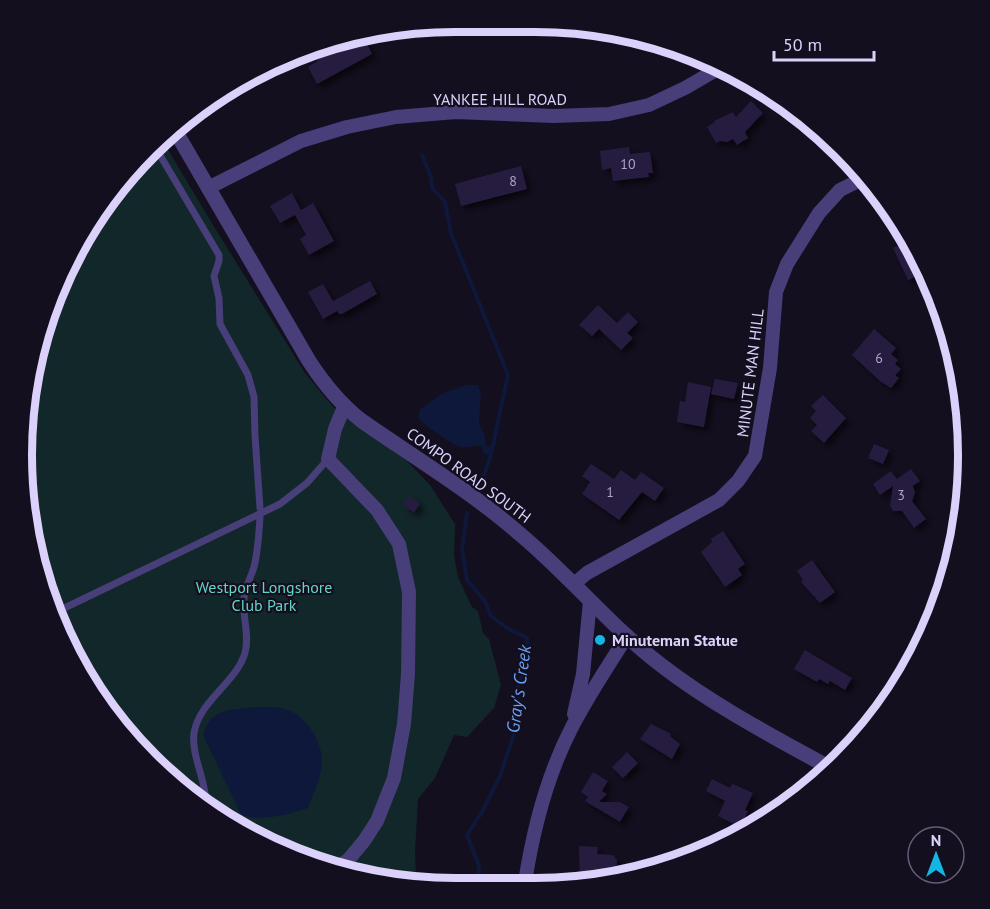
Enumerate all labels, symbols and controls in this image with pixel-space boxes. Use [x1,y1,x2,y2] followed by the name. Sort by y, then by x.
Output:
[774,24,874,62] scale bar
[783,33,822,56] text: 50 m
[433,89,567,109] street label: YANKEE HILL ROAD
[620,155,636,173] house number: 10
[509,172,517,190] house number: 8
[732,308,768,438] street label: MINUTE MAN HILL
[875,349,883,367] house number: 6
[403,423,535,527] street label: COMPO ROAD SOUTH
[606,483,614,501] house number: 1
[897,486,905,504] house number: 3
[196,577,332,615] park label: Westport Longshore Club Park
[612,630,738,650] place label: Minuteman Statue
[593,633,607,647] marker: Minuteman Statue
[501,643,536,734] water label: Gray's Creek
[906,825,966,885] north arrow
[931,830,941,850] text: N

